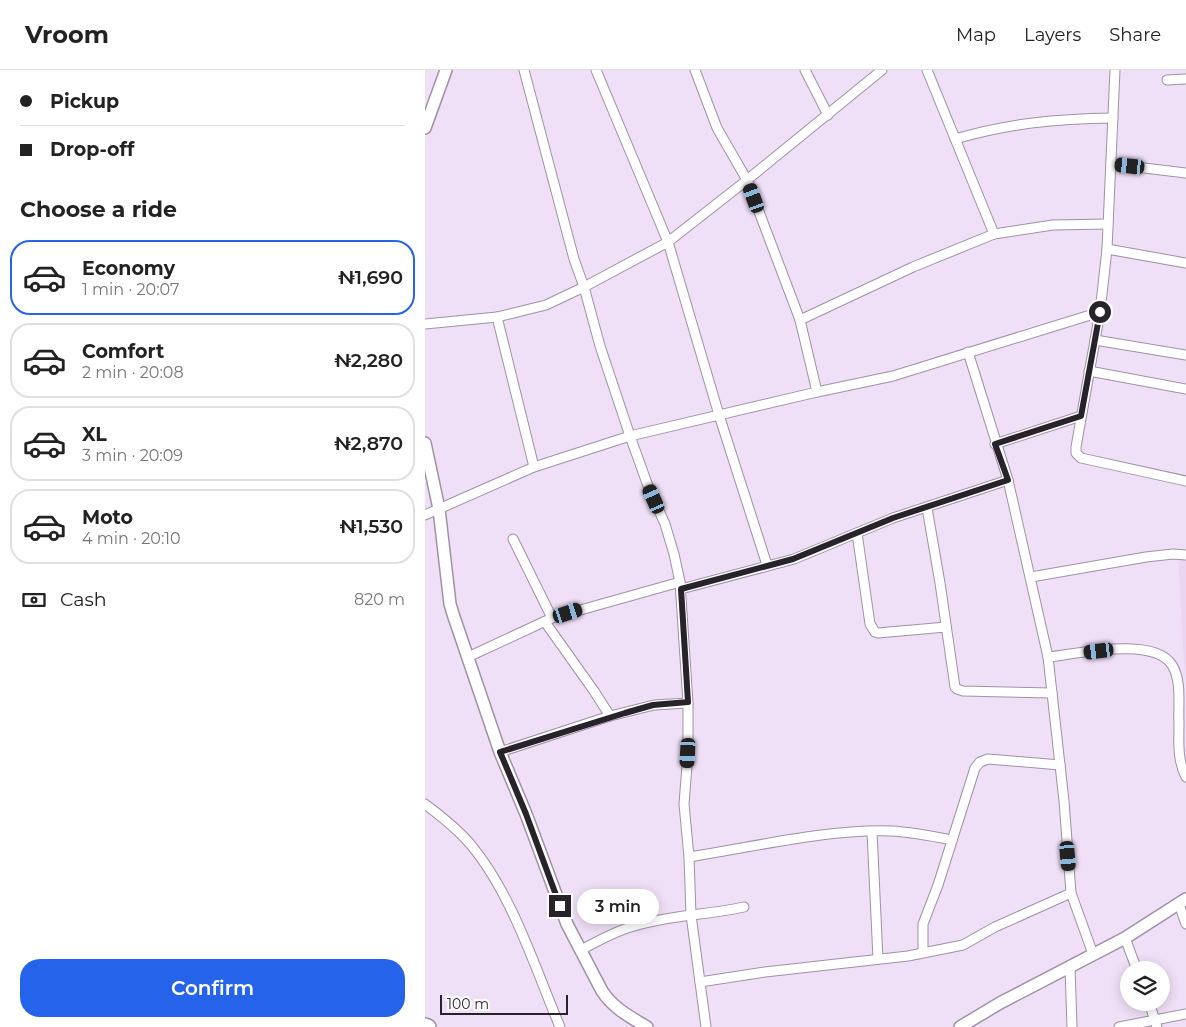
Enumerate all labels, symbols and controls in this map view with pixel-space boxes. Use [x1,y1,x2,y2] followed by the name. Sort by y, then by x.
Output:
[25,20,109,49] text: Vroom
[956,24,996,46] text: Map
[1024,24,1081,46] text: Layers
[1109,24,1161,46] text: Share
[50,90,119,113] text: Pickup
[50,138,134,161] text: Drop-off
[1114,157,1145,175] car
[741,181,766,215] car
[20,196,177,223] text: Choose a ride
[22,255,67,300] icon: car
[82,257,175,280] text: Economy
[338,266,403,289] text: ₦1,690
[82,280,179,299] text: 1 min · 20:07
[1089,301,1111,323] route start
[22,338,67,383] icon: car
[82,340,164,363] text: Comfort
[334,349,403,372] text: ₦2,280
[82,363,184,382] text: 2 min · 20:08
[22,421,67,466] icon: car
[82,423,107,446] text: XL
[334,432,403,455] text: ₦2,870
[82,446,183,465] text: 3 min · 20:09
[641,482,666,516] car
[22,504,67,549] icon: car
[82,506,133,529] text: Moto
[339,515,403,538] text: ₦1,530
[82,529,181,548] text: 4 min · 20:10
[20,586,48,614] icon: cash
[60,588,107,611] text: Cash
[354,590,405,609] text: 820 m
[551,601,584,625] car
[1083,642,1114,660] car
[679,738,696,768] car
[1059,840,1076,872] car
[577,888,660,924] callout: 3 min
[549,895,571,917] route end
[595,897,641,916] text: 3 min
[20,959,405,1017] button: Confirm
[1120,961,1170,1011] map controls
[1120,961,1170,1011] button: layers
[440,992,567,1015] scale bar
[447,995,489,1013] text: 100 m

